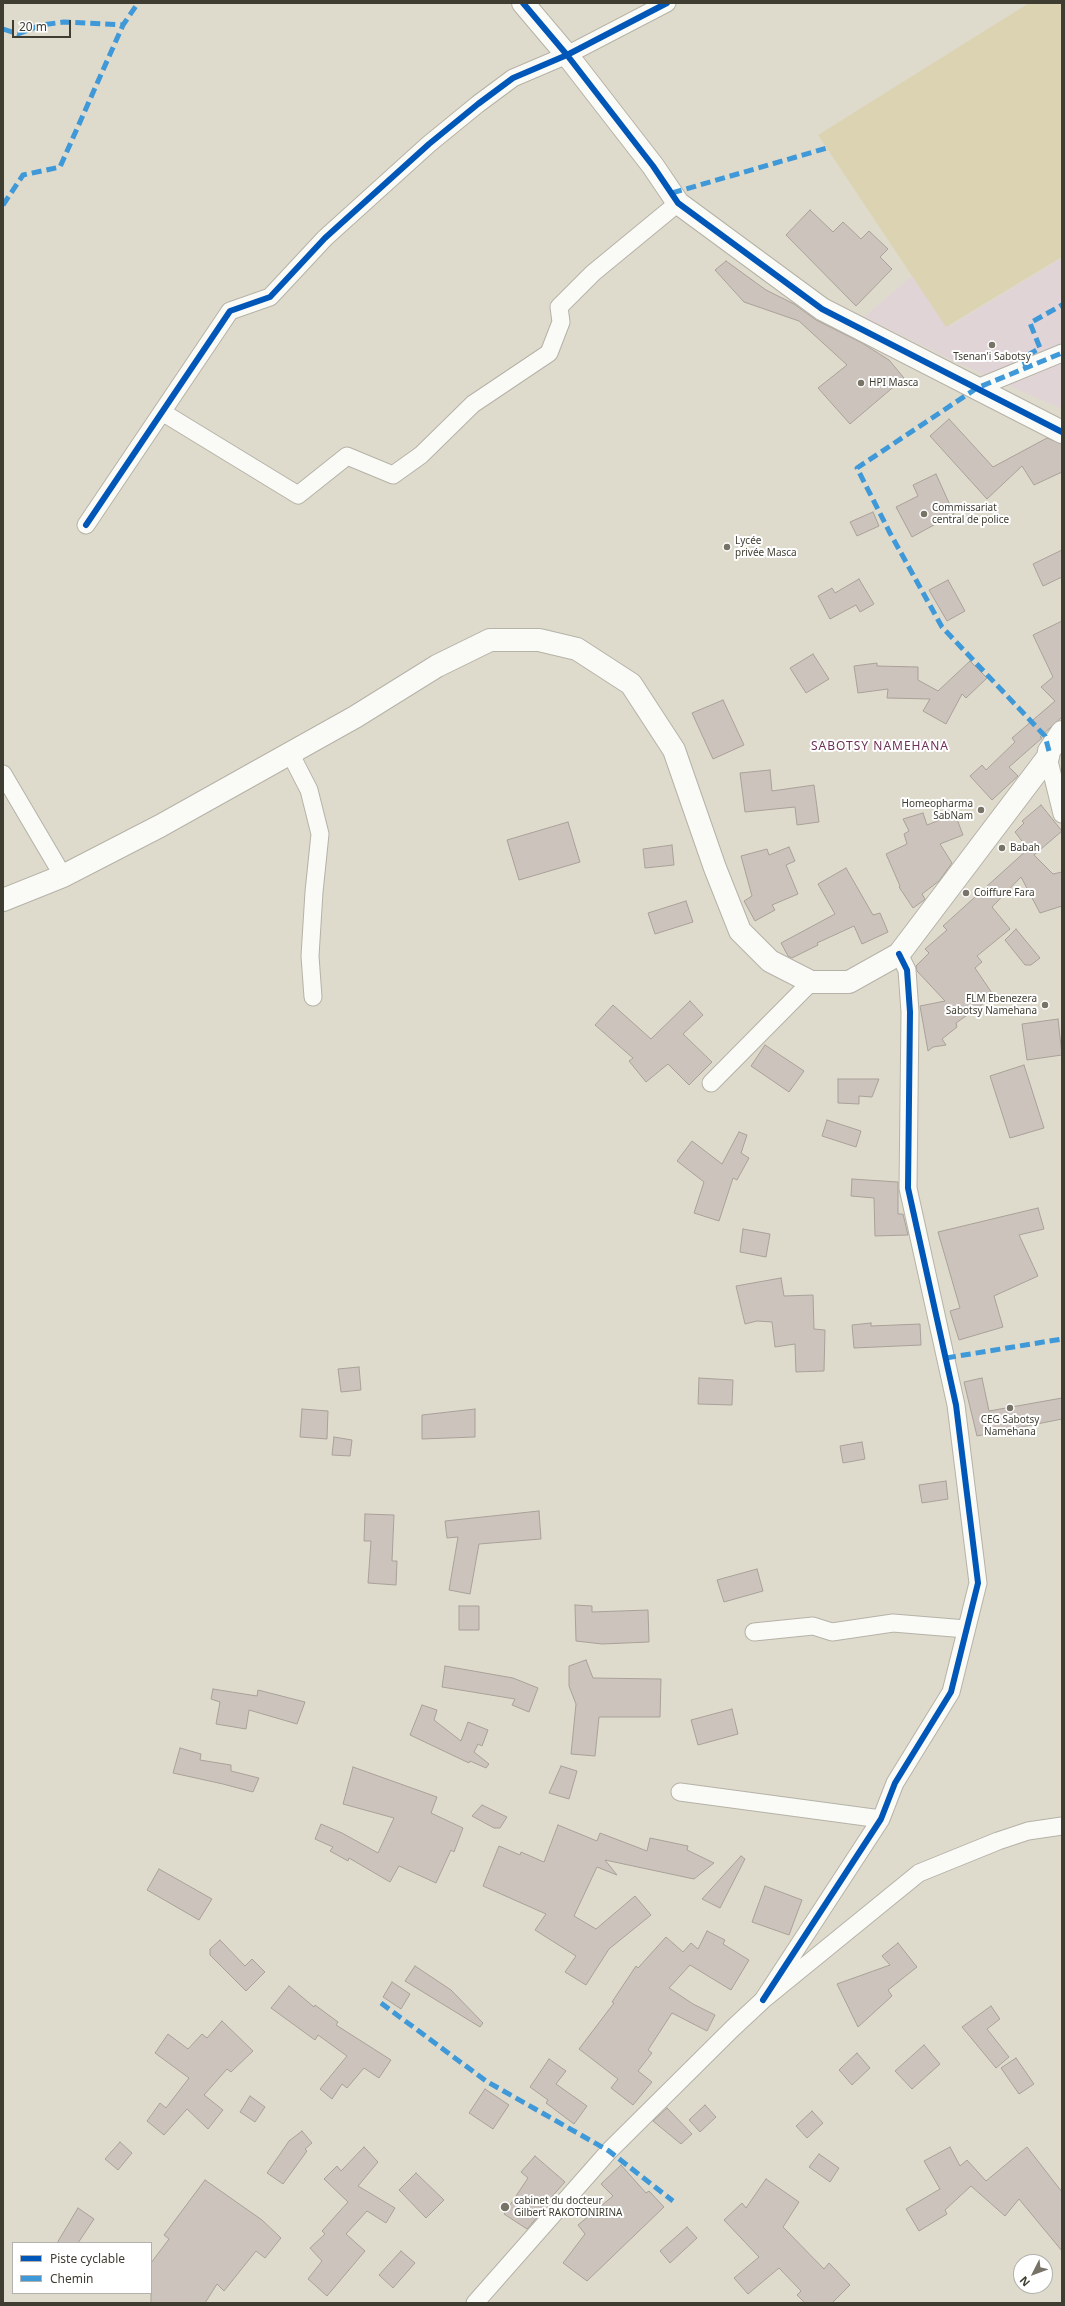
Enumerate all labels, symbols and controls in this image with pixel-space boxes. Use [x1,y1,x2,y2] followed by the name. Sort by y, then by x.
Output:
[14,12,73,38] scale bar
[19,18,47,35] text: 20 m
[987,340,997,350] marker: Tsenan'i Sabotsy
[953,351,1031,363] place label: Tsenan'i Sabotsy
[869,377,918,389] place label: HPI Masca
[856,378,866,388] marker: HPI Masca
[932,502,1009,526] place label: Commissariat central de police
[919,509,929,519] marker: Commissariat central de police
[735,535,797,558] place label: Lycée privée Masca
[722,542,732,552] marker: Lycée privée Masca
[811,740,949,754] district label: SABOTSY NAMEHANA
[901,798,973,822] place label: Homeopharma SabNam
[976,805,986,815] marker: Homeopharma SabNam
[1010,842,1040,854] place label: Babah
[997,843,1007,853] marker: Babah
[974,887,1035,899] place label: Coiffure Fara
[961,888,971,898] marker: Coiffure Fara
[946,993,1037,1016] place label: FLM Ebenezera Sabotsy Namehana
[1040,1000,1050,1010] marker: FLM Ebenezera Sabotsy Namehana
[1005,1403,1015,1413] marker: CEG Sabotsy Namehana
[981,1414,1039,1438] place label: CEG Sabotsy Namehana
[514,2195,622,2218] place label: cabinet du docteur Gilbert RAKOTONIRINA
[499,2201,511,2213] marker: cabinet du docteur Gilbert RAKOTONIRINA
[12,2242,152,2294] legend
[50,2250,125,2267] text: Piste cyclable
[1013,2254,1053,2294] north arrow
[50,2270,94,2287] text: Chemin
[1016,2273,1033,2290] text: N

